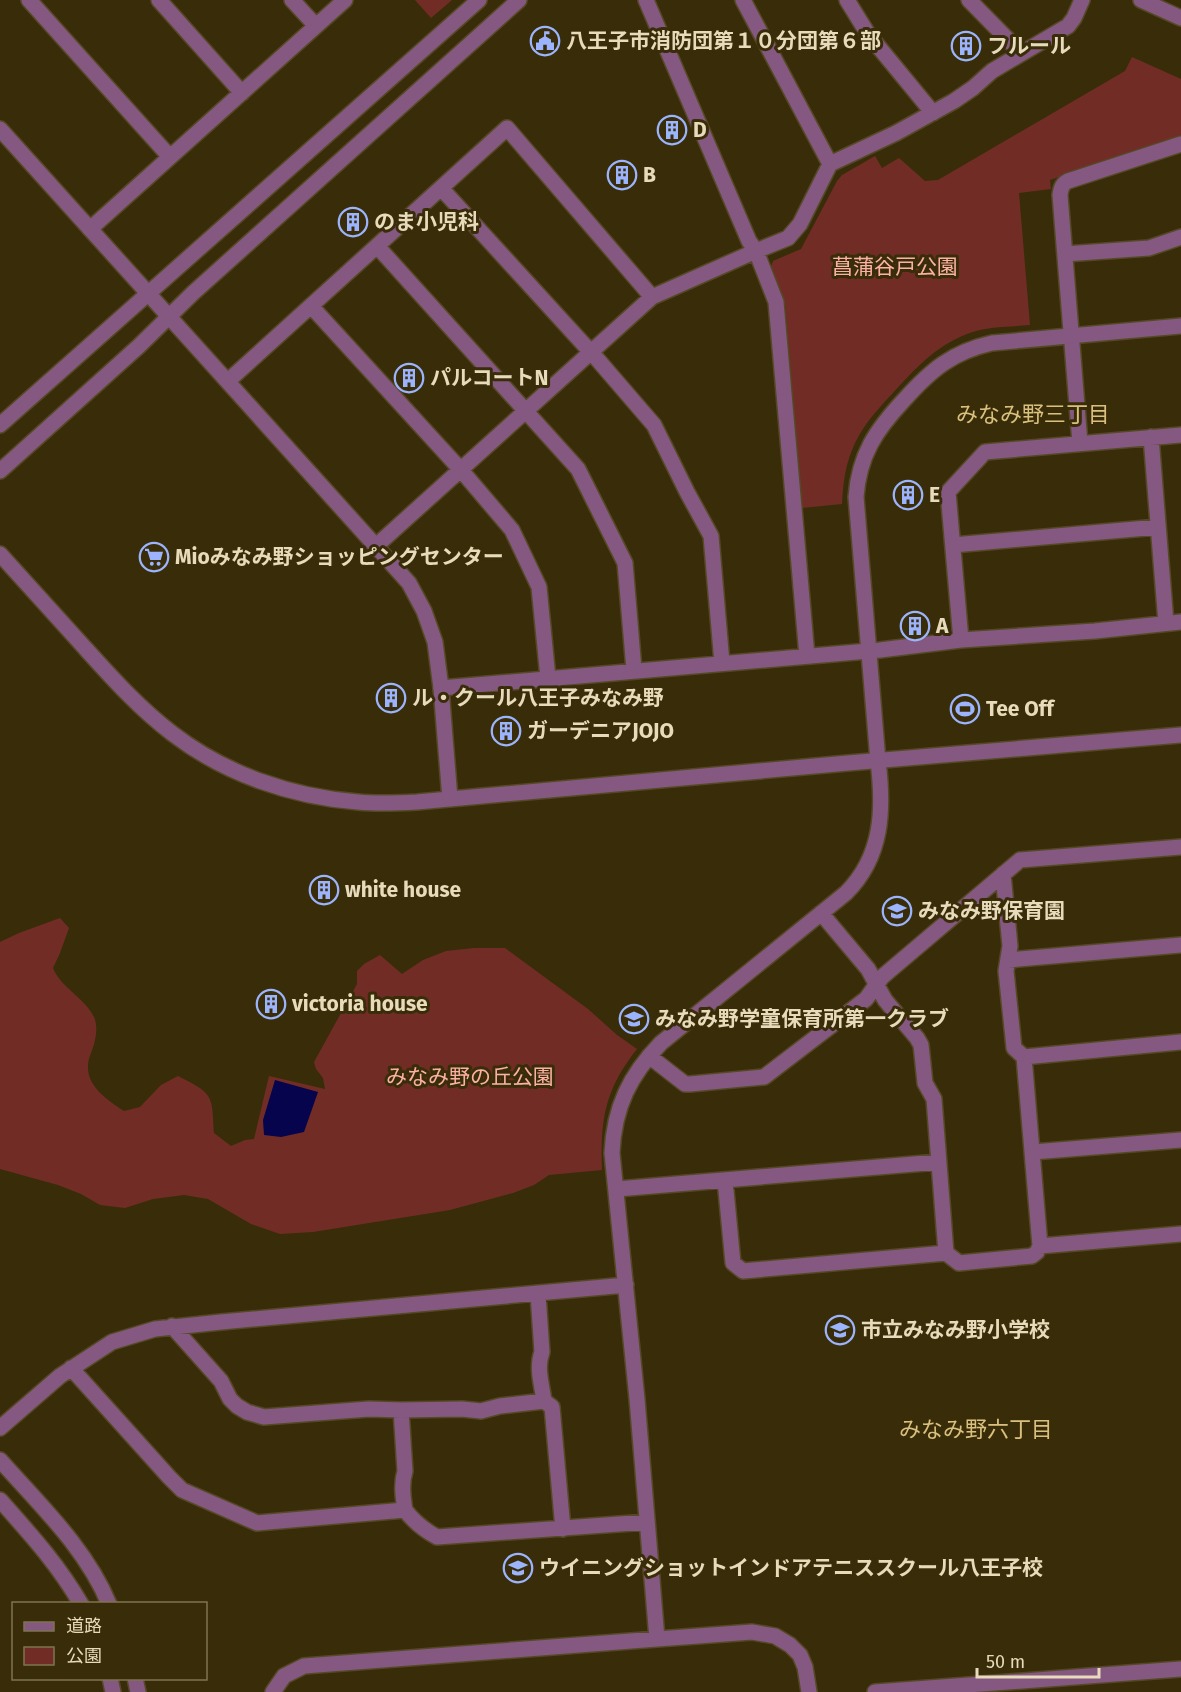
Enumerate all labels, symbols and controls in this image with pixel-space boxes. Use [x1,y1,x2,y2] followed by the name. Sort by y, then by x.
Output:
[529,25,561,57] public building icon: 八王子市消防団第１０分団第６部
[566,28,881,54] place label: 八王子市消防団第１０分団第６部
[950,30,982,62] building icon: フルール
[987,33,1071,59] place label: フルール
[656,114,688,146] building icon: D
[693,117,707,143] place label: D
[606,159,638,191] building icon: B
[643,162,656,188] place label: B
[337,206,369,238] building icon: のま小児科
[374,209,479,235] place label: のま小児科
[832,254,958,280] park label: 菖蒲谷戸公園
[393,362,425,394] building icon: パルコートN
[430,365,549,391] place label: パルコートN
[956,401,1110,428] district label: みなみ野三丁目
[892,479,924,511] building icon: E
[929,482,940,508] place label: E
[138,541,170,573] supermarket icon: Mioみなみ野ショッピングセンター
[175,544,504,570] place label: Mioみなみ野ショッピングセンター
[899,610,931,642] building icon: A
[935,613,949,639] place label: A
[375,682,407,714] building icon: ル・クール八王子みなみ野
[412,685,664,711] place label: ル・クール八王子みなみ野
[949,693,981,725] sports icon: Tee Off
[986,696,1056,722] place label: Tee Off
[490,715,522,747] building icon: ガーデニアJOJO
[527,718,674,744] place label: ガーデニアJOJO
[308,874,340,906] building icon: white house
[345,877,462,903] place label: white house
[881,895,913,927] school or university icon: みなみ野保育園
[918,898,1065,924] place label: みなみ野保育園
[255,988,287,1020] building icon: victoria house
[291,991,428,1017] place label: victoria house
[618,1003,650,1035] school or university icon: みなみ野学童保育所第一クラブ
[655,1006,949,1032] place label: みなみ野学童保育所第一クラブ
[386,1064,554,1090] park label: みなみ野の丘公園
[824,1314,856,1346] school or university icon: 市立みなみ野小学校
[861,1317,1050,1343] place label: 市立みなみ野小学校
[899,1416,1053,1443] district label: みなみ野六丁目
[502,1552,534,1584] school or university icon: ウイニングショットインドアテニススクール八王子校
[539,1555,1043,1581] place label: ウイニングショットインドアテニススクール八王子校
[12,1602,207,1680] legend
[66,1615,102,1637] text: 道路
[977,1641,1098,1679] scale bar
[66,1645,102,1667] text: 公園
[986,1651,1025,1673] text: 50 m

